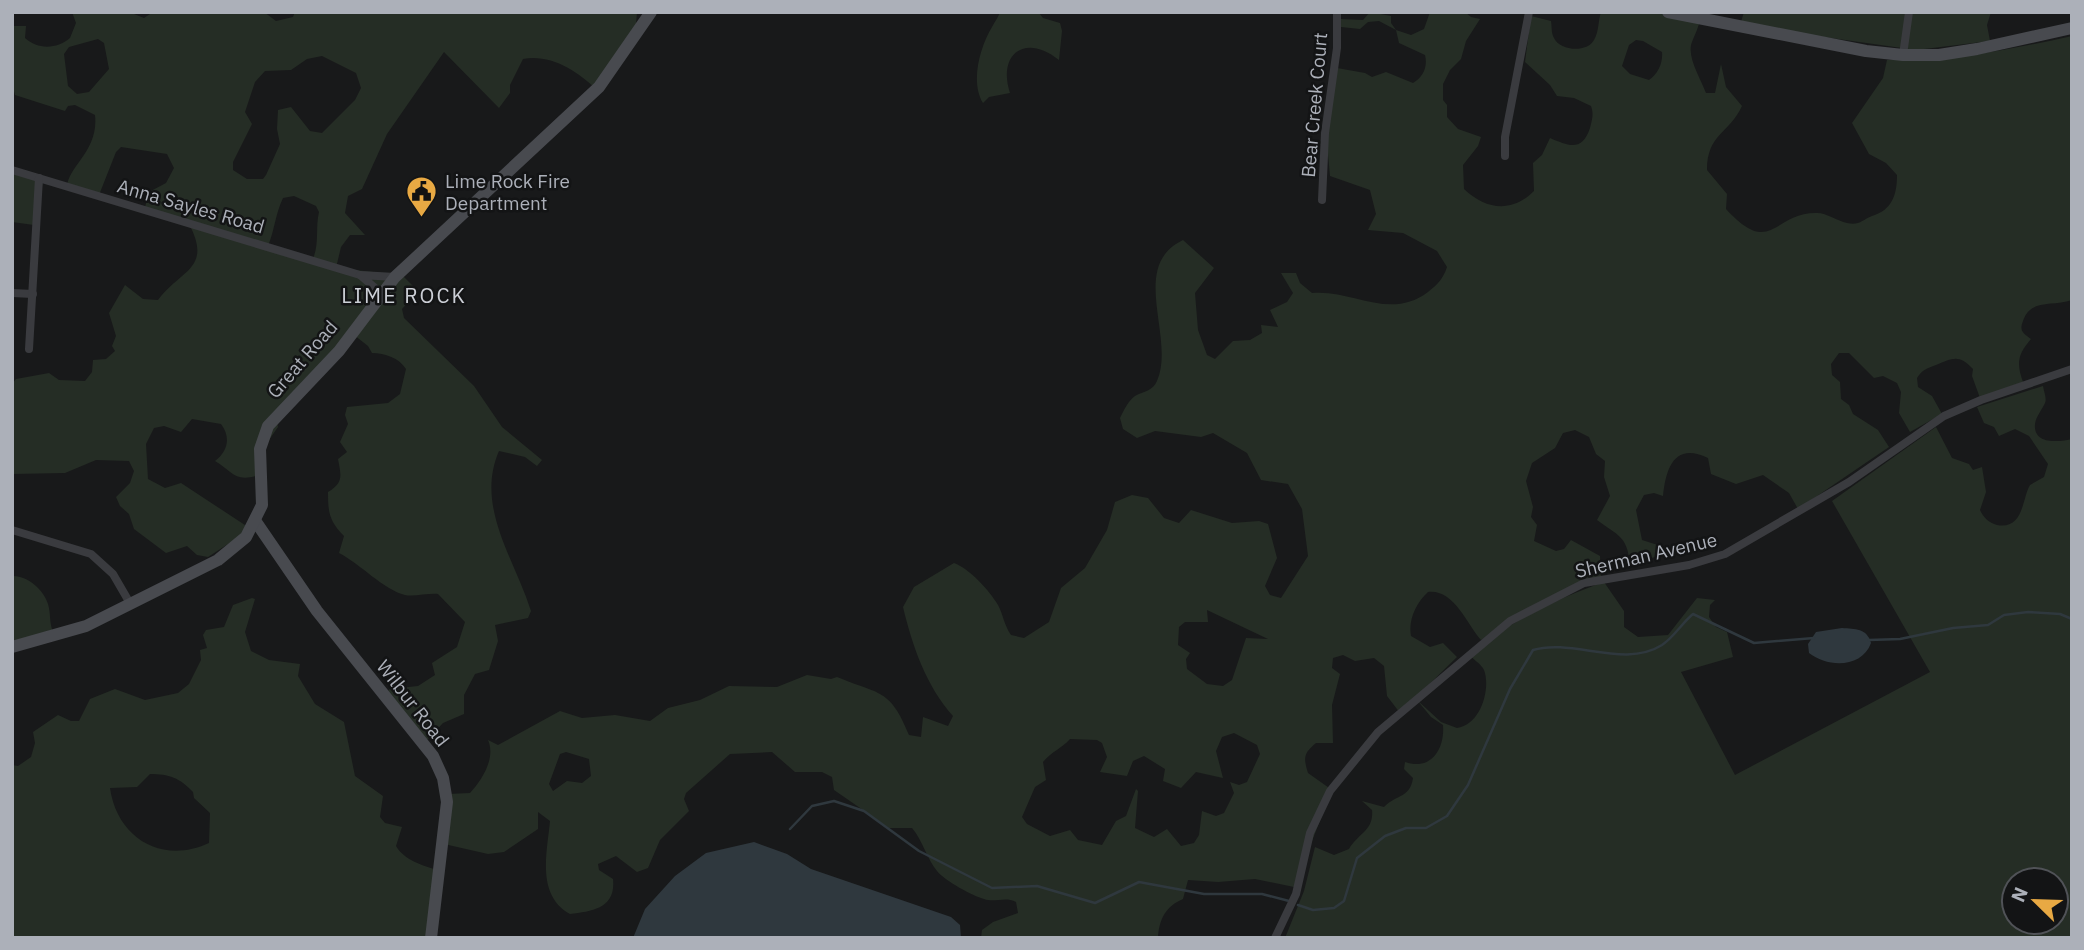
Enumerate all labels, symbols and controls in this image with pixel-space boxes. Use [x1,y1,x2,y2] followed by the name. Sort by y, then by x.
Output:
[1296,32,1332,178] street label: Bear Creek Court
[445,169,570,215] place label: Lime Rock Fire Department
[115,174,267,238] street label: Anna Sayles Road
[405,175,439,219] public building icon: Lime Rock Fire Department
[341,281,467,309] district label: LIME ROCK
[262,315,342,403] street label: Great Road
[1573,527,1719,583] street label: Sherman Avenue
[372,655,454,751] street label: Wilbur Road
[2000,866,2070,936] north arrow
[2006,883,2033,905] text: N

